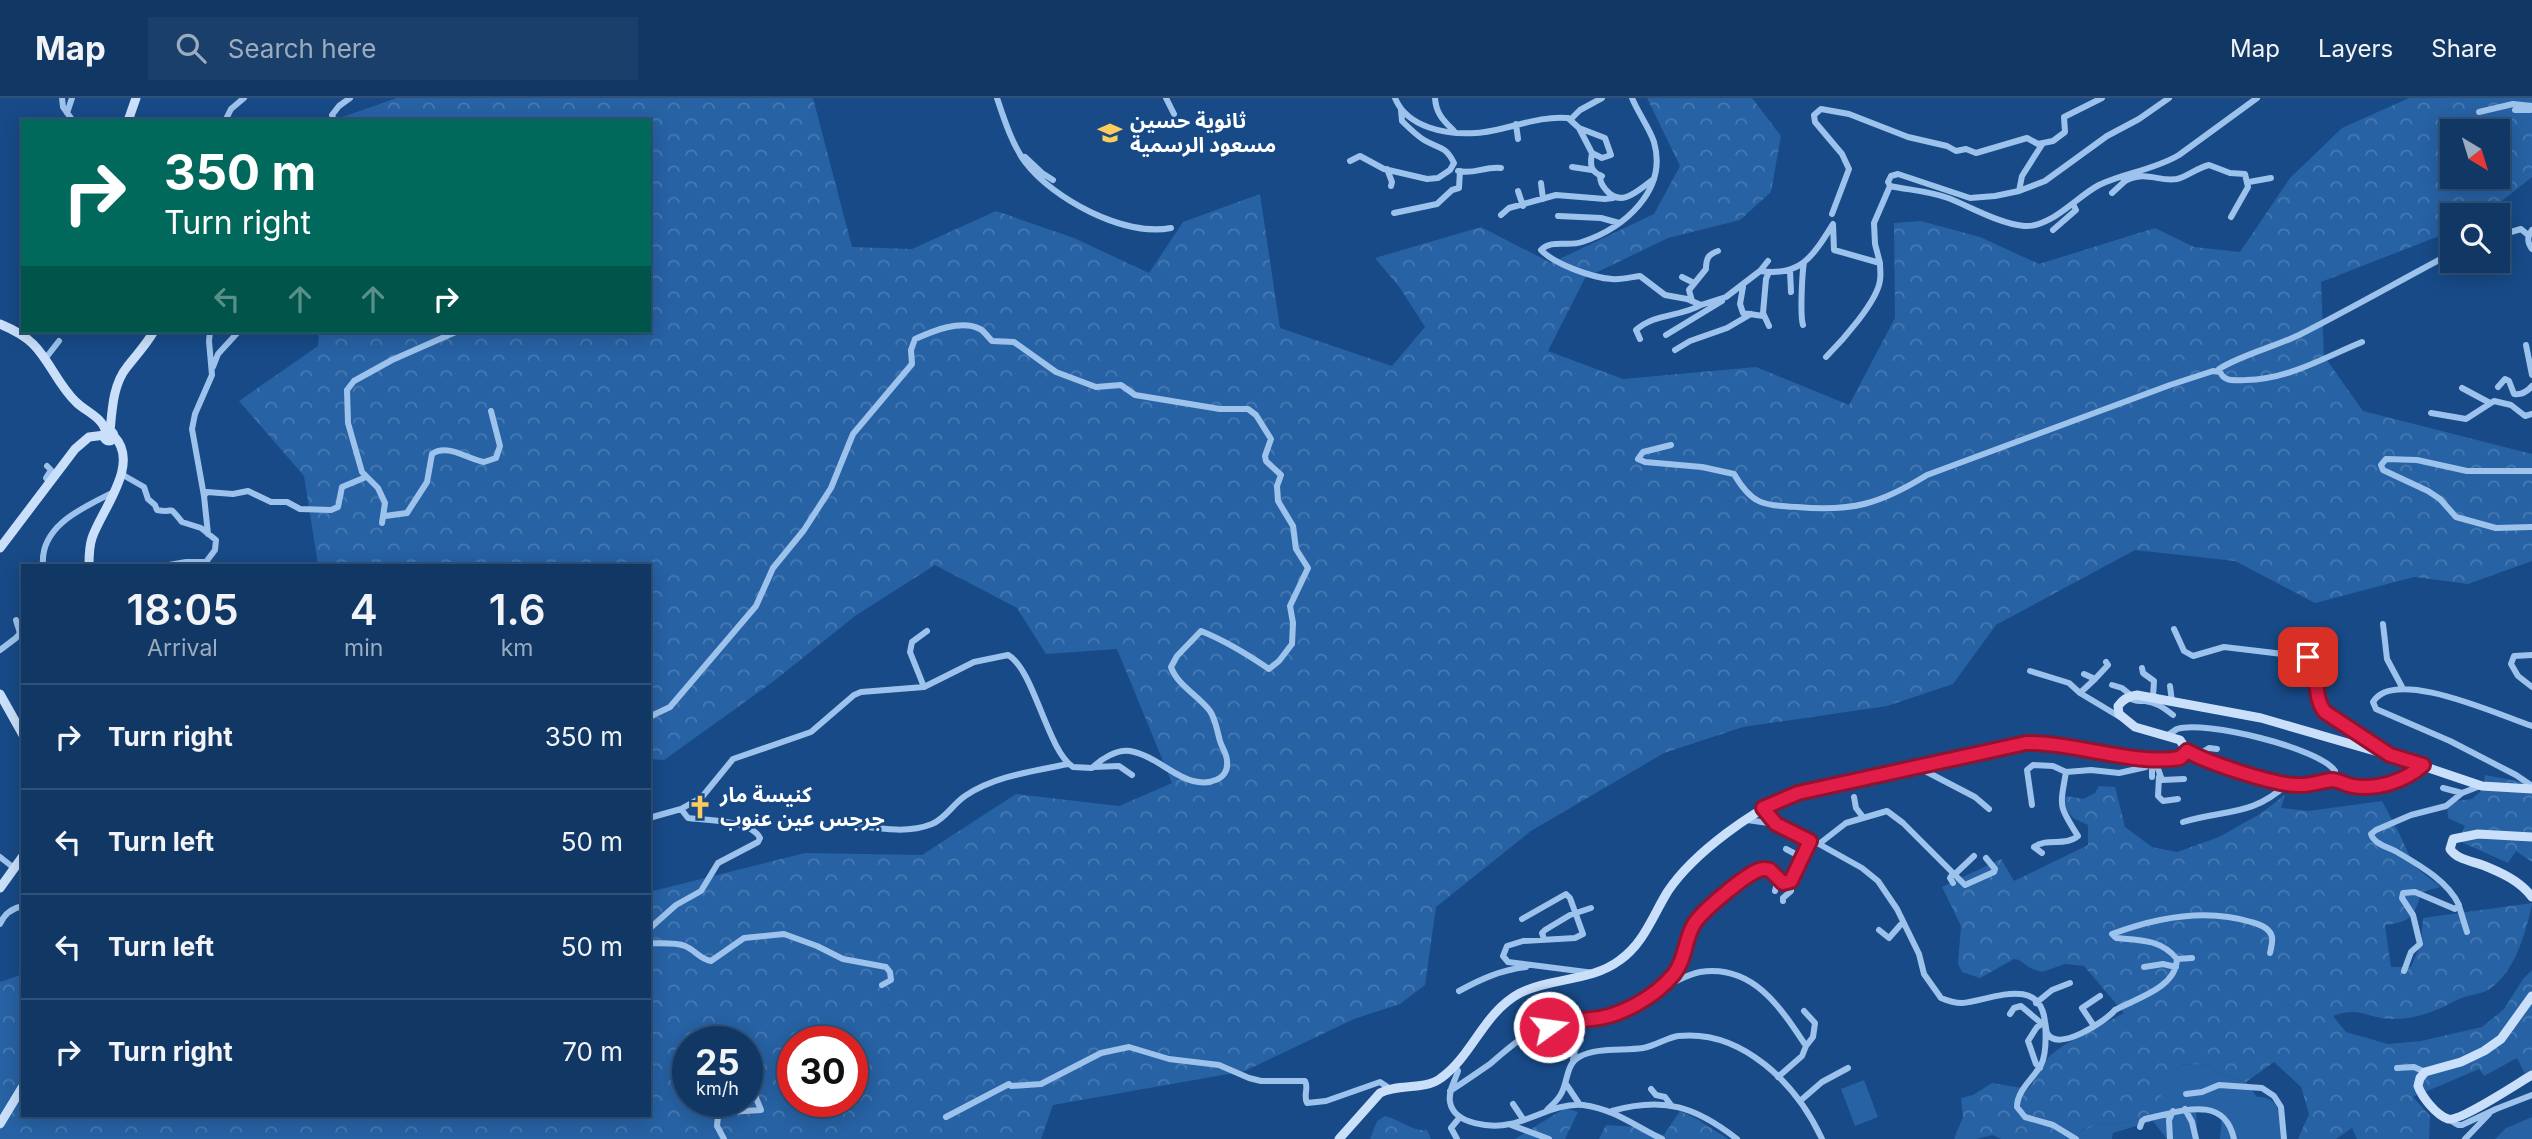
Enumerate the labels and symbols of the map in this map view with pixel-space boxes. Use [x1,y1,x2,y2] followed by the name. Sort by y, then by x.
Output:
[1130,108,1276,157] place label: ثانوية حسين مسعود الرسمية
[1096,119,1124,147] school or university icon: ثانوية حسين مسعود الرسمية
[2440,119,2510,189] north arrow
[2278,627,2338,687] pin
[719,782,885,831] place label: كنيسة مار جرجس عين عنوب
[686,793,714,821] church icon: كنيسة مار جرجس عين عنوب
[1512,990,1586,1064] position arrow
[777,1026,868,1117] speed limit sign: 30

